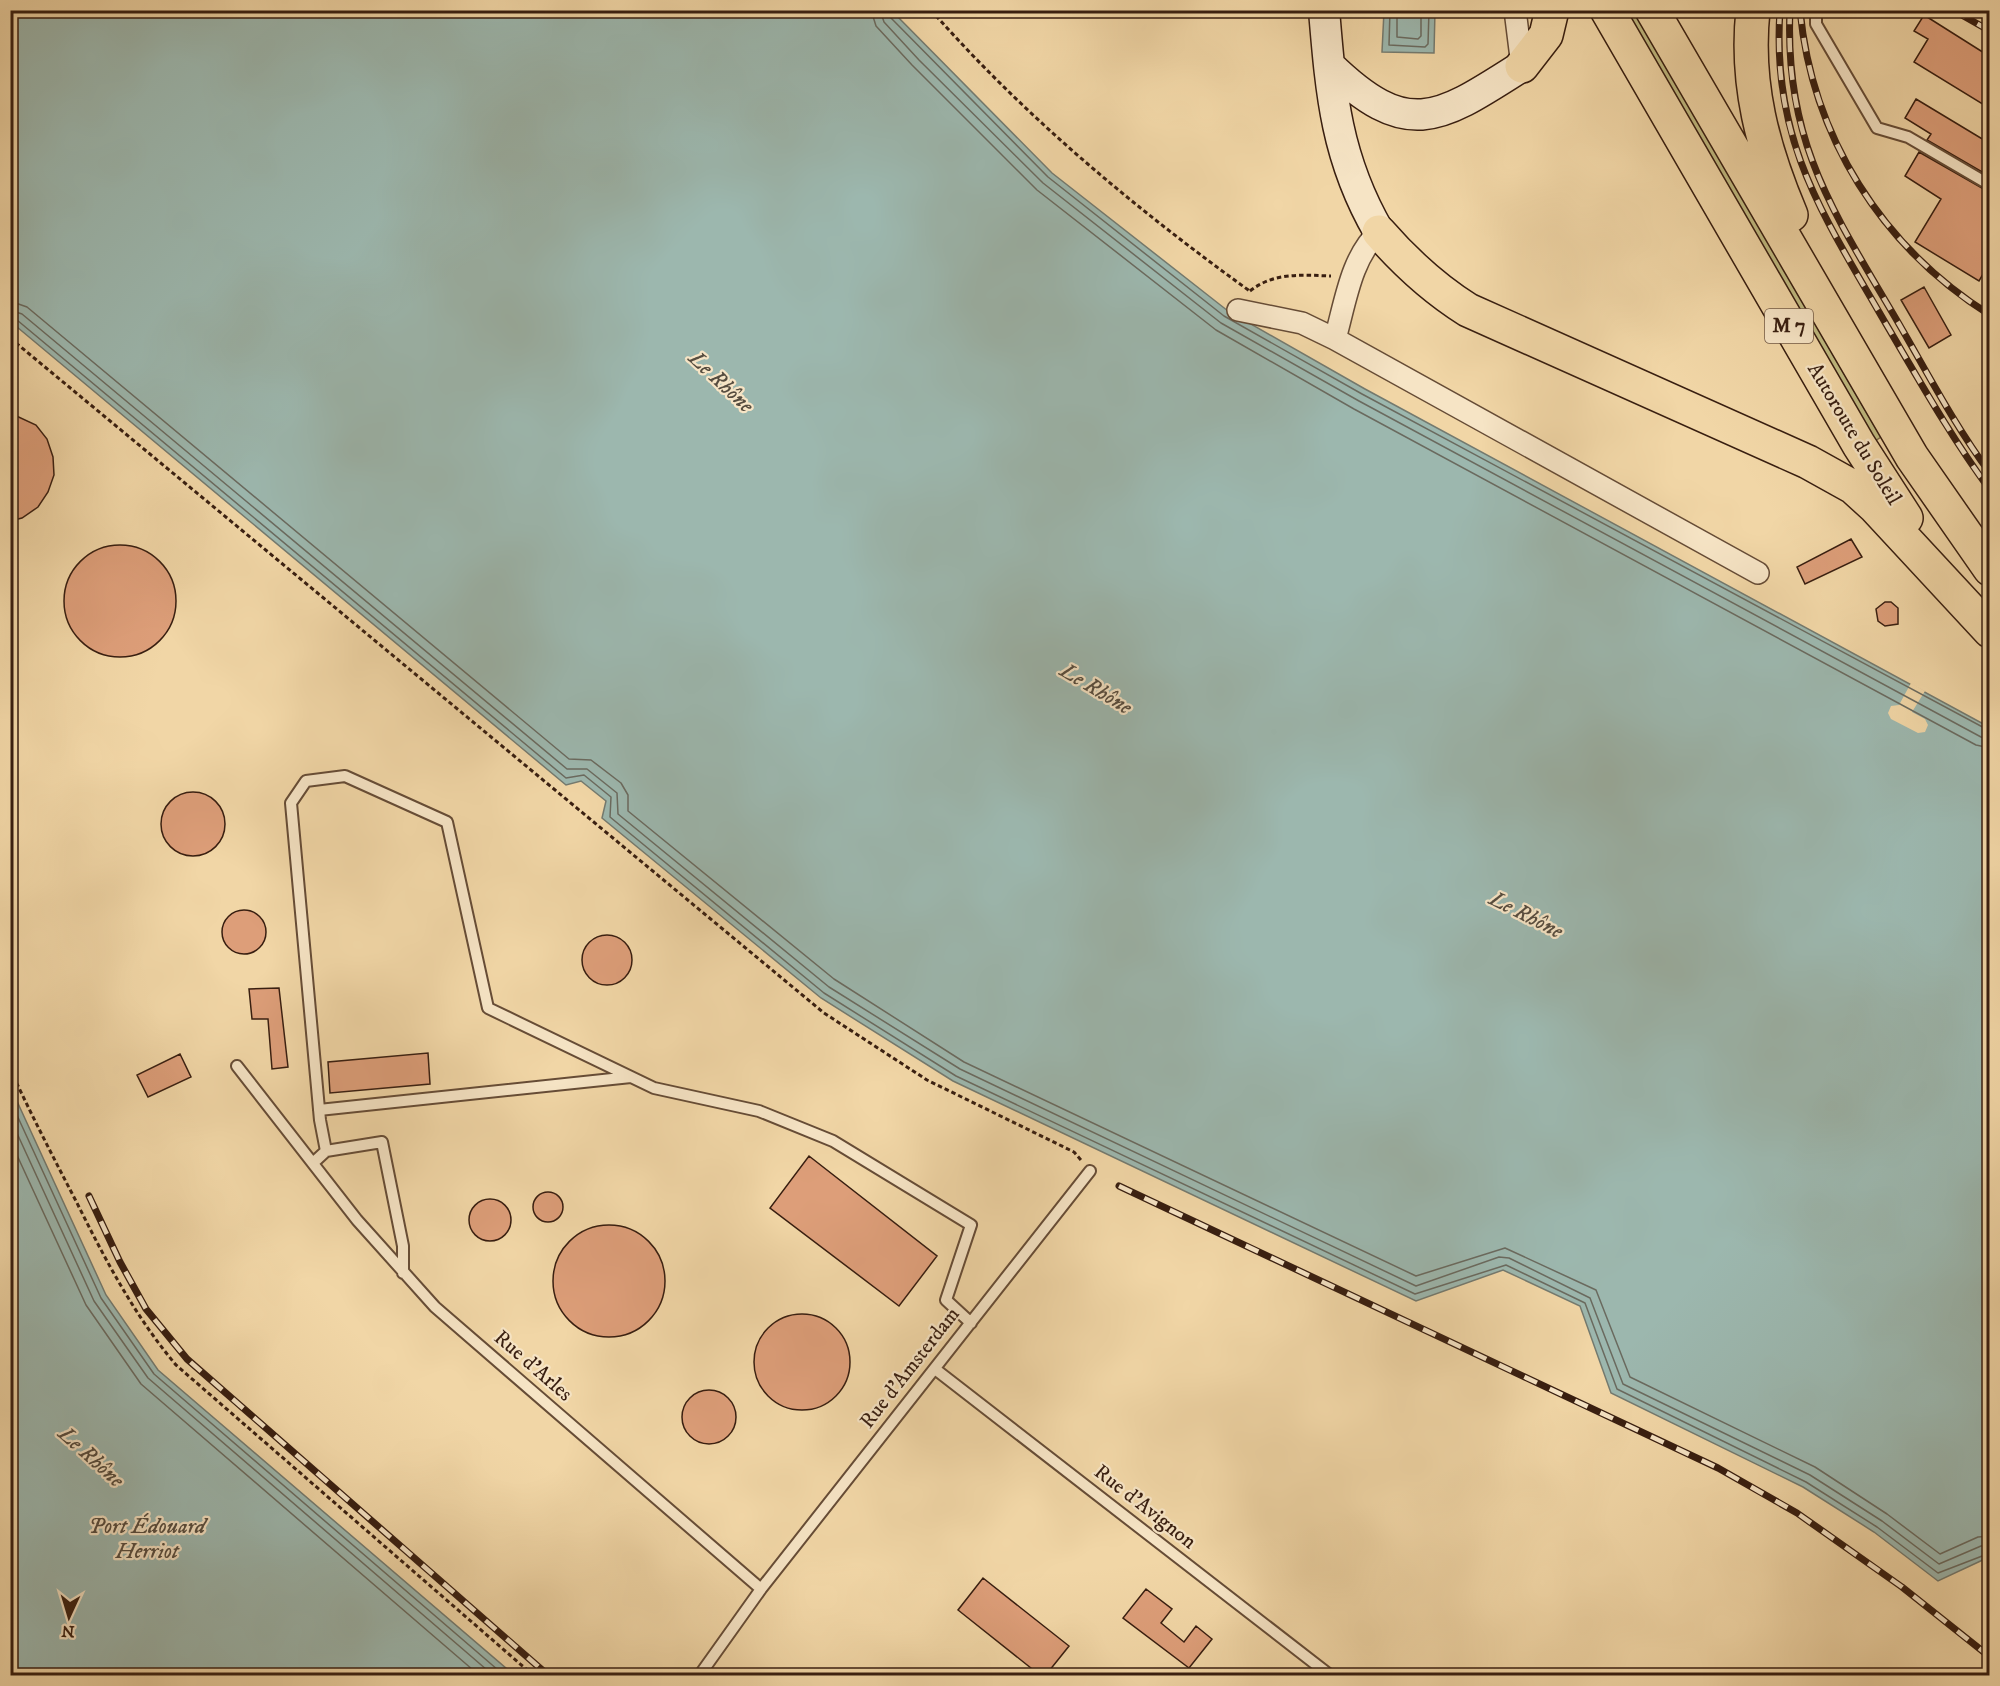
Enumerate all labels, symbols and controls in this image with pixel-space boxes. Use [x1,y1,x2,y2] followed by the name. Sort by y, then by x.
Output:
[1765,309,1813,343] road number: M 7
[681,344,759,419] water label: Le Rhône
[1801,358,1907,510] street label: Autoroute du Soleil
[1054,656,1137,721] water label: Le Rhône
[1483,884,1568,945] water label: Le Rhône
[855,1302,966,1434] street label: Rue d'Amsterdam
[488,1325,578,1407] street label: Rue d'Arles
[51,1419,130,1494] water label: Le Rhône
[1089,1459,1201,1555] street label: Rue d'Avignon
[88,1513,209,1565] water label: Port Édouard Herriot
[39,1587,99,1647] north arrow
[61,1621,75,1641] text: N

